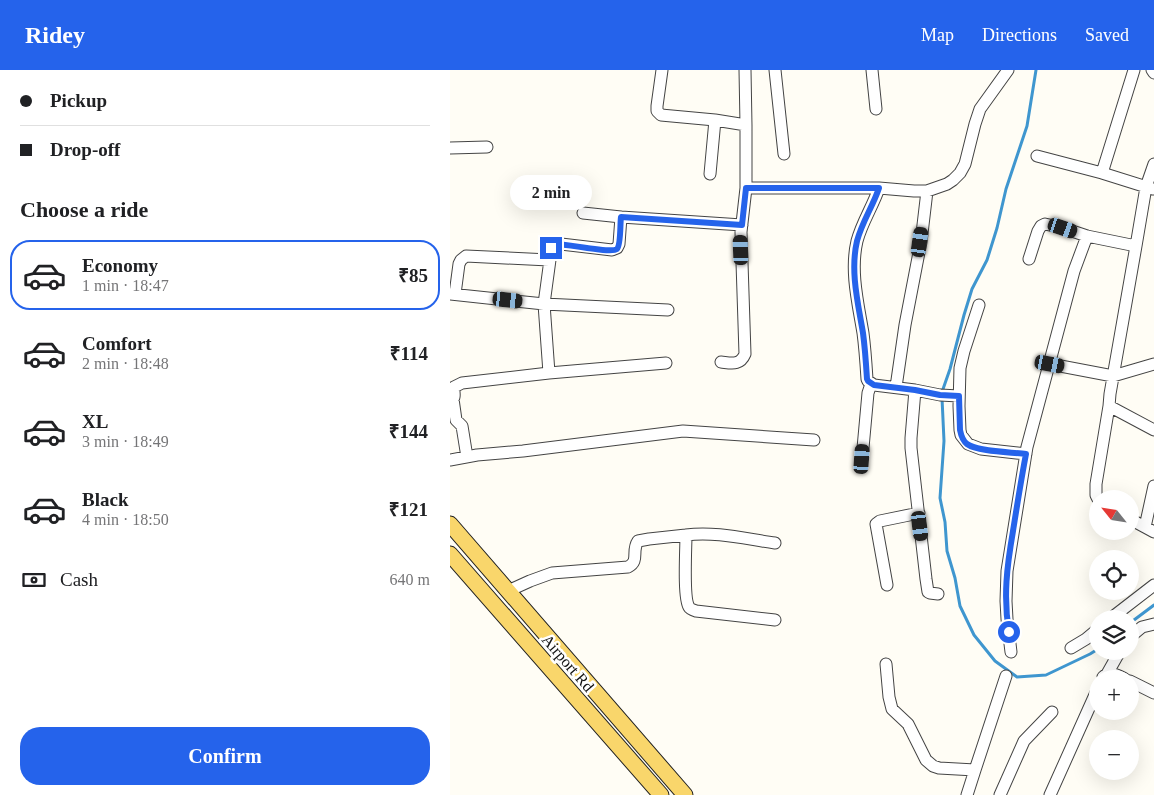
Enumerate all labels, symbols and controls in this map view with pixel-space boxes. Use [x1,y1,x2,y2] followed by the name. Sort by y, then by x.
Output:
[25,22,85,48] text: Ridey
[921,25,954,45] text: Map
[982,25,1057,45] text: Directions
[1085,25,1129,45] text: Saved
[50,90,107,111] text: Pickup
[50,139,120,160] text: Drop-off
[510,176,592,210] callout: 2 min
[532,184,570,201] text: 2 min
[20,197,148,222] text: Choose a ride
[1046,216,1079,240] car
[910,226,929,258] car
[732,235,749,265] car
[540,237,562,259] route end
[22,253,67,298] icon: car
[82,255,158,276] text: Economy
[398,265,428,286] text: ₹85
[82,277,169,294] text: 1 min · 18:47
[492,291,523,309] car
[22,331,67,376] icon: car
[82,333,152,354] text: Comfort
[390,343,428,364] text: ₹114
[1033,354,1066,374] car
[82,355,169,372] text: 2 min · 18:48
[22,409,67,454] icon: car
[82,411,108,432] text: XL
[389,421,428,442] text: ₹144
[82,433,169,450] text: 3 min · 18:49
[853,444,870,474] car
[22,487,67,532] icon: car
[82,489,128,510] text: Black
[1089,490,1139,540] north arrow
[1089,490,1139,780] map controls
[389,499,428,520] text: ₹121
[910,510,929,542] car
[82,511,169,528] text: 4 min · 18:50
[1089,550,1139,600] button: locate
[20,566,48,594] icon: cash
[60,569,98,590] text: Cash
[390,571,430,588] text: 640 m
[1089,610,1139,660] button: layers
[998,621,1020,643] route start
[538,631,597,696] street label: Airport Rd
[1089,670,1139,720] button: +
[20,727,430,785] button: Confirm
[1089,730,1139,780] button: −

